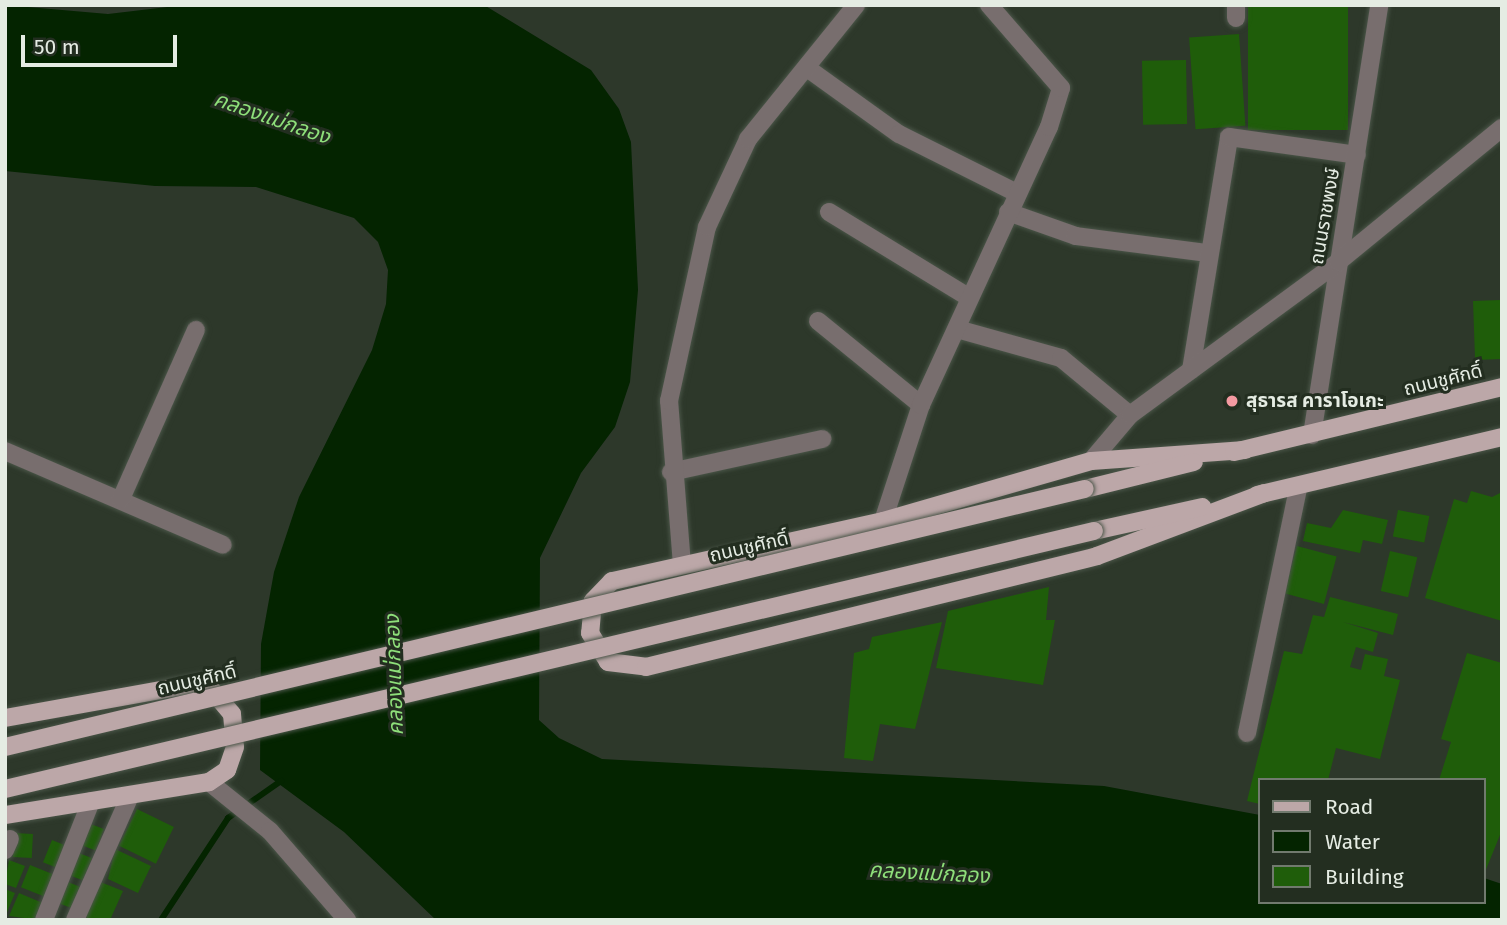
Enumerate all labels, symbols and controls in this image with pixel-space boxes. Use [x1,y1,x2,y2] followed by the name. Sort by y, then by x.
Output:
[24,21,180,65] scale bar
[34,34,80,60] text: 50 m
[211,86,333,150] water label: คลองแม่กลอง
[1305,166,1345,266] street label: ถนนราชพงษ์
[1401,359,1485,401] street label: ถนนชูศักดิ์
[1246,390,1384,412] place label: สุธารส คาราโอเกะ
[1224,393,1240,409] marker: สุธารส คาราโอเกะ
[707,527,791,567] street label: ถนนชูศักดิ์
[379,614,409,736] water label: คลองแม่กลอง
[155,660,239,700] street label: ถนนชูศักดิ์
[1258,778,1486,904] legend
[1325,794,1373,820] text: Road
[1325,829,1380,855] text: Water
[868,857,990,889] water label: คลองแม่กลอง
[1325,864,1404,890] text: Building

